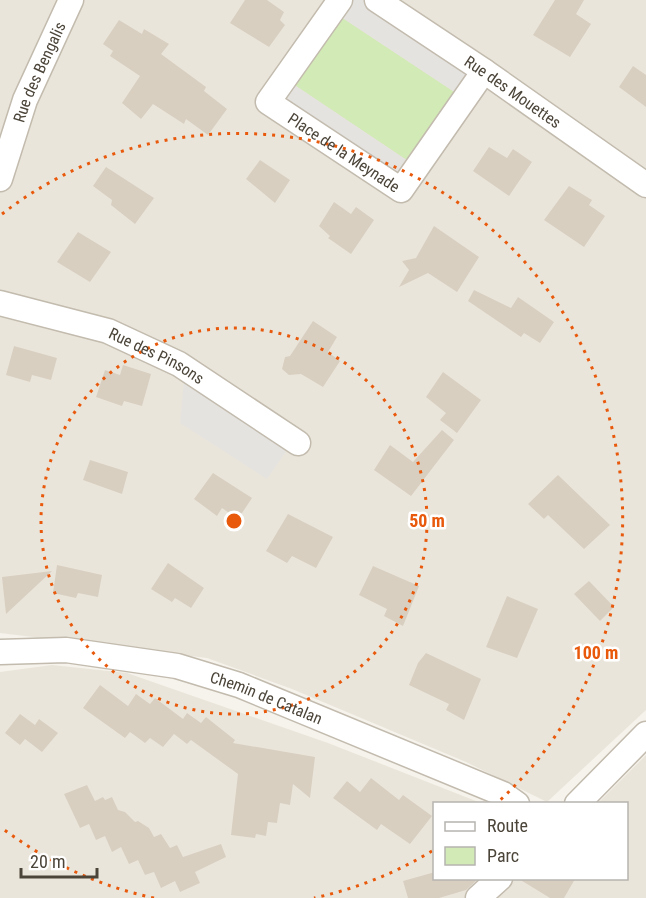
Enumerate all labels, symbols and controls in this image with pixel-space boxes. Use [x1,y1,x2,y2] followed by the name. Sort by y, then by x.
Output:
[10,19,70,125] street label: Rue des Bengalis
[461,52,565,132] street label: Rue des Mouettes
[284,109,403,196] street label: Place de la Meynade
[106,324,208,388] street label: Rue des Pinsons
[409,510,445,531] text: 50 m
[224,511,244,531] centre of rings
[574,642,618,663] text: 100 m
[208,668,325,728] street label: Chemin de Catalan
[433,802,628,880] legend
[487,815,528,836] text: Route
[21,841,98,879] scale bar
[487,845,519,866] text: Parc
[30,851,65,872] text: 20 m

